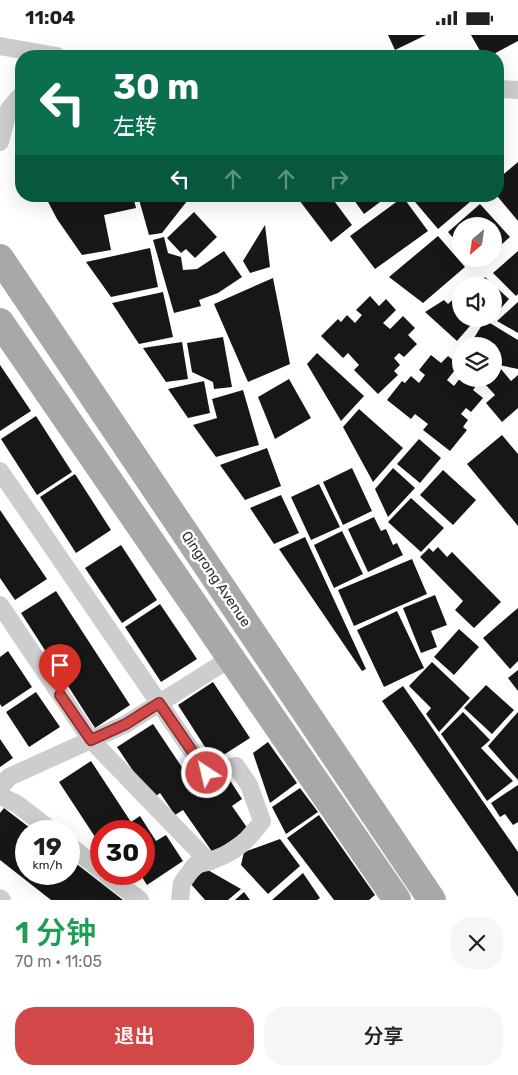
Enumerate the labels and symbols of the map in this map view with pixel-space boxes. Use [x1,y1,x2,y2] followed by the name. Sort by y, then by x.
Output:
[452,217,502,267] north arrow
[178,528,254,630] street label: Qingrong Avenue
[39,644,81,695] pin
[180,746,232,798] position arrow
[90,820,155,885] speed limit sign: 30

